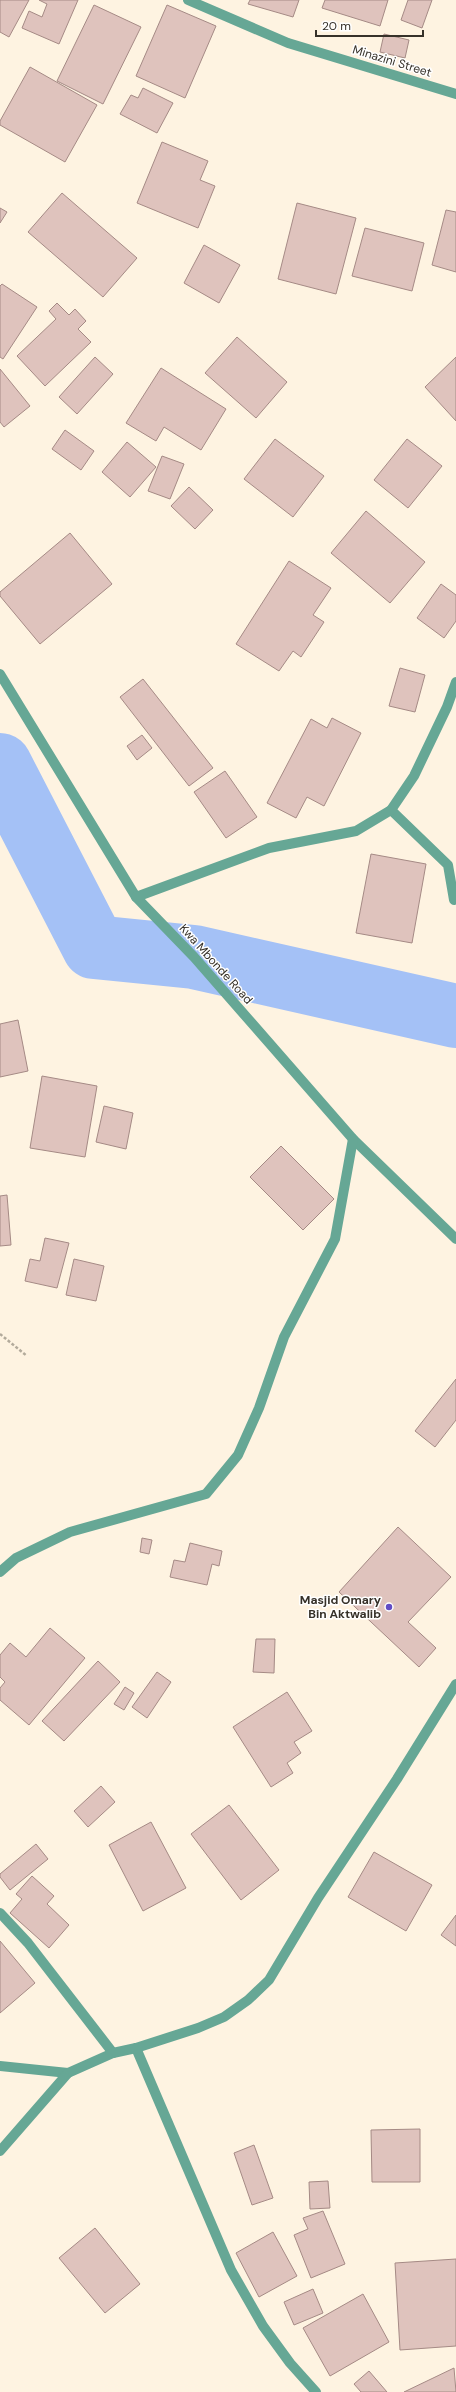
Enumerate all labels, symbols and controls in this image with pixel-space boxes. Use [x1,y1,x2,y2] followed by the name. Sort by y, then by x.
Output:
[316,12,423,38] scale bar
[322,18,351,34] text: 20 m
[351,41,434,81] street label: Minazini Street
[176,921,256,1007] street label: Kwa Mbonde Road
[300,1592,382,1622] place label: Masjid Omary Bin Aktwalib
[384,1602,394,1612] marker: Masjid Omary Bin Aktwalib

